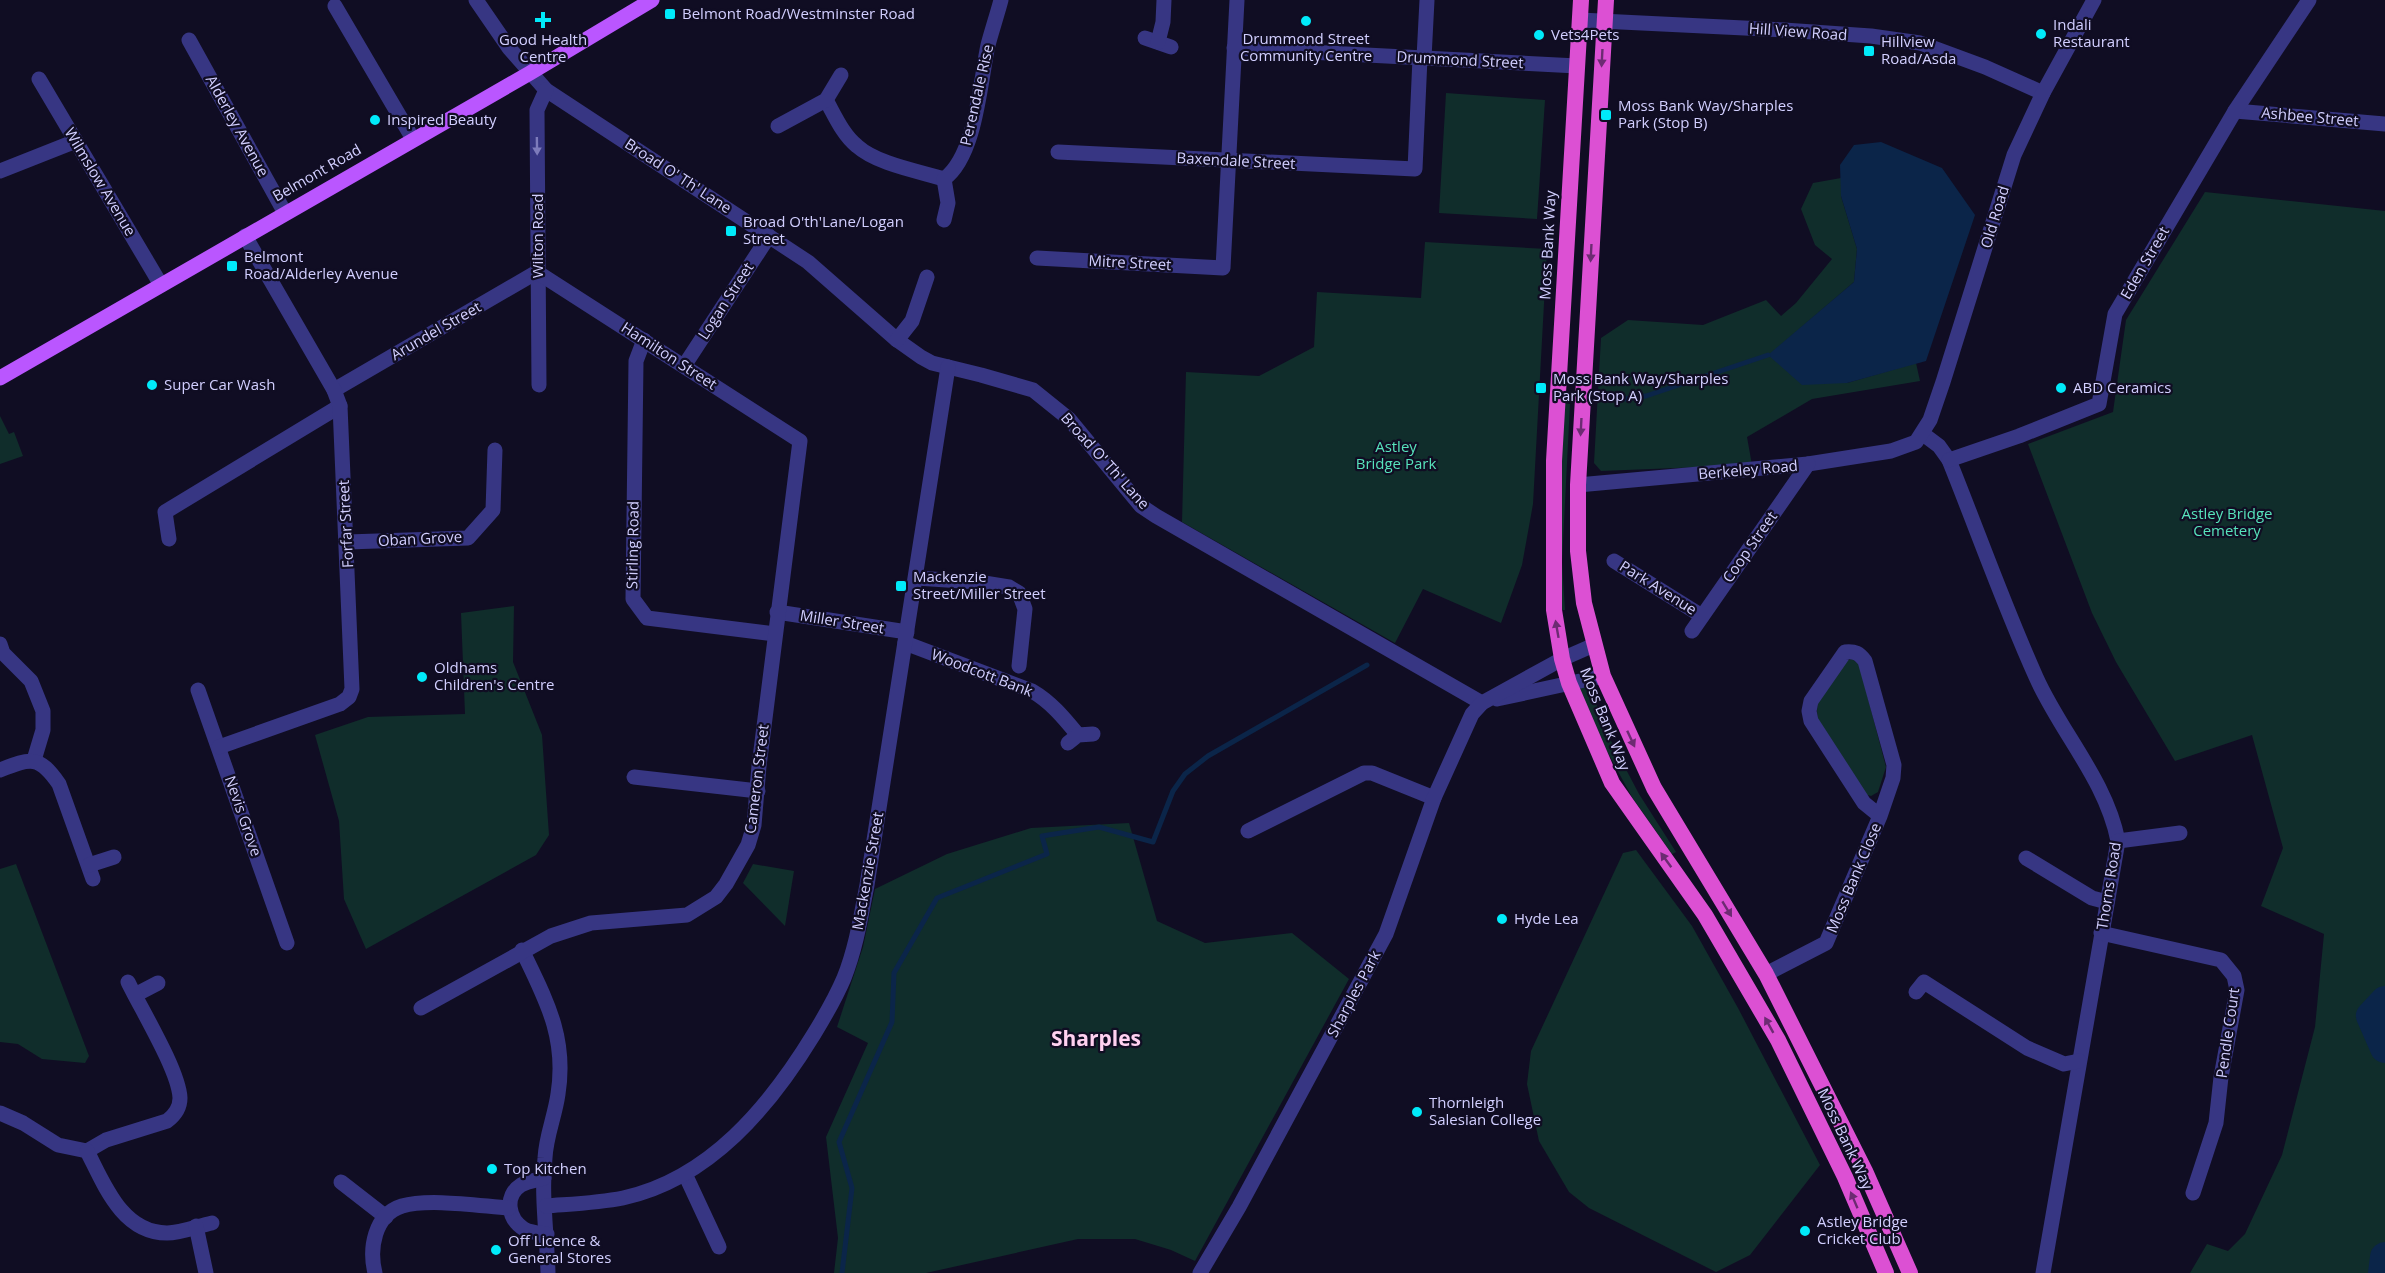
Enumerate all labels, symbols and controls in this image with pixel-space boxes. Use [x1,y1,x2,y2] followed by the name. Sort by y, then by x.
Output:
[682,3,915,23] place label: Belmont Road/Westminster Road
[663,7,677,21] marker: Belmont Road/Westminster Road
[534,11,552,29] marker: Good Health Centre
[1299,14,1313,28] marker: Drummond Street Community Centre
[2053,14,2130,51] place label: Indali Restaurant
[1748,18,1848,44] street label: Hill View Road
[1551,24,1619,44] place label: Vets4Pets
[2034,27,2048,41] marker: Indali Restaurant
[1240,28,1372,65] place label: Drummond Street Community Centre
[1532,28,1546,42] marker: Vets4Pets
[499,29,587,66] place label: Good Health Centre
[1881,31,1956,68] place label: Hillview Road/Asda
[955,42,997,147] street label: Perendale Rise
[1862,44,1876,58] marker: Hillview Road/Asda
[1396,46,1524,72] street label: Drummond Street
[1598,49,1607,68] one-way arrow
[202,71,274,180] street label: Alderley Avenue
[1618,95,1793,132] place label: Moss Bank Way/Sharples Park (Stop B)
[2261,102,2360,130] street label: Ashbee Street
[1599,108,1613,122] marker: Moss Bank Way/Sharples Park (Stop B)
[387,109,497,129] place label: Inspired Beauty
[368,113,382,127] marker: Inspired Beauty
[61,124,141,239] street label: Wilmslow Avenue
[621,133,736,217] street label: Broad O' Th' Lane
[532,136,542,155] one-way arrow
[269,139,364,206] street label: Belmont Road
[1176,147,1296,173] street label: Baxendale Street
[1975,183,2013,250] street label: Old Road
[1534,189,1560,300] street label: Moss Bank Way
[527,194,547,278] street label: Wilton Road
[743,211,904,248] place label: Broad O'th'Lane/Logan Street
[2115,222,2173,303] street label: Eden Street
[724,224,738,238] marker: Broad O'th'Lane/Logan Street
[1586,244,1596,263] one-way arrow
[244,246,398,283] place label: Belmont Road/Alderley Avenue
[1088,250,1172,274] street label: Mitre Street
[693,258,758,343] street label: Logan Street
[225,259,239,273] marker: Belmont Road/Alderley Avenue
[387,296,484,364] street label: Arundel Street
[618,317,721,394] street label: Hamilton Street
[1553,368,1728,405] place label: Moss Bank Way/Sharples Park (Stop A)
[164,374,275,394] place label: Super Car Wash
[2073,377,2171,397] place label: ABD Ceramics
[145,378,159,392] marker: Super Car Wash
[1534,381,1548,395] marker: Moss Bank Way/Sharples Park (Stop A)
[2054,381,2068,395] marker: ABD Ceramics
[1057,408,1155,513] street label: Broad O' Th' Lane
[1576,418,1586,437] one-way arrow
[1356,436,1436,473] park label: Astley Bridge Park
[1697,455,1799,483] street label: Berkeley Road
[333,479,357,569] street label: Forfar Street
[621,501,643,589] street label: Stirling Road
[2182,503,2272,540] park label: Astley Bridge Cemetery
[1717,507,1781,586] street label: Coop Street
[377,526,463,550] street label: Oban Grove
[1616,555,1701,619] street label: Park Avenue
[913,566,1046,603] place label: Mackenzie Street/Miller Street
[894,579,908,593] marker: Mackenzie Street/Miller Street
[799,604,886,638] street label: Miller Street
[1552,619,1561,638] one-way arrow
[929,644,1036,701] street label: Woodcott Bank
[434,657,554,694] place label: Oldhams Children's Centre
[1576,664,1636,774] street label: Moss Bank Way
[415,670,429,684] marker: Oldhams Children's Centre
[739,723,773,835] street label: Cameron Street
[1627,731,1636,748] one-way arrow
[221,773,267,859] street label: Nevis Grove
[847,810,887,931] street label: Mackenzie Street
[1821,820,1885,936] street label: Moss Bank Close
[2091,840,2125,931] street label: Thorns Road
[1660,852,1672,867] one-way arrow
[1721,901,1732,917] one-way arrow
[1514,908,1579,928] place label: Hyde Lea
[1495,912,1509,926] marker: Hyde Lea
[1322,946,1384,1040] street label: Sharples Park
[2211,986,2243,1079] street label: Pendle Court
[1765,1016,1775,1033] one-way arrow
[1051,1024,1141,1052] district label: Sharples
[1814,1085,1878,1193] street label: Moss Bank Way
[1429,1092,1541,1129] place label: Thornleigh Salesian College
[1410,1105,1424,1119] marker: Thornleigh Salesian College
[504,1158,587,1178] place label: Top Kitchen
[485,1162,499,1176] marker: Top Kitchen
[1849,1191,1859,1209] one-way arrow
[1817,1211,1908,1248] place label: Astley Bridge Cricket Club
[1798,1224,1812,1238] marker: Astley Bridge Cricket Club
[508,1230,611,1267] place label: Off Licence & General Stores
[489,1243,503,1257] marker: Off Licence & General Stores

